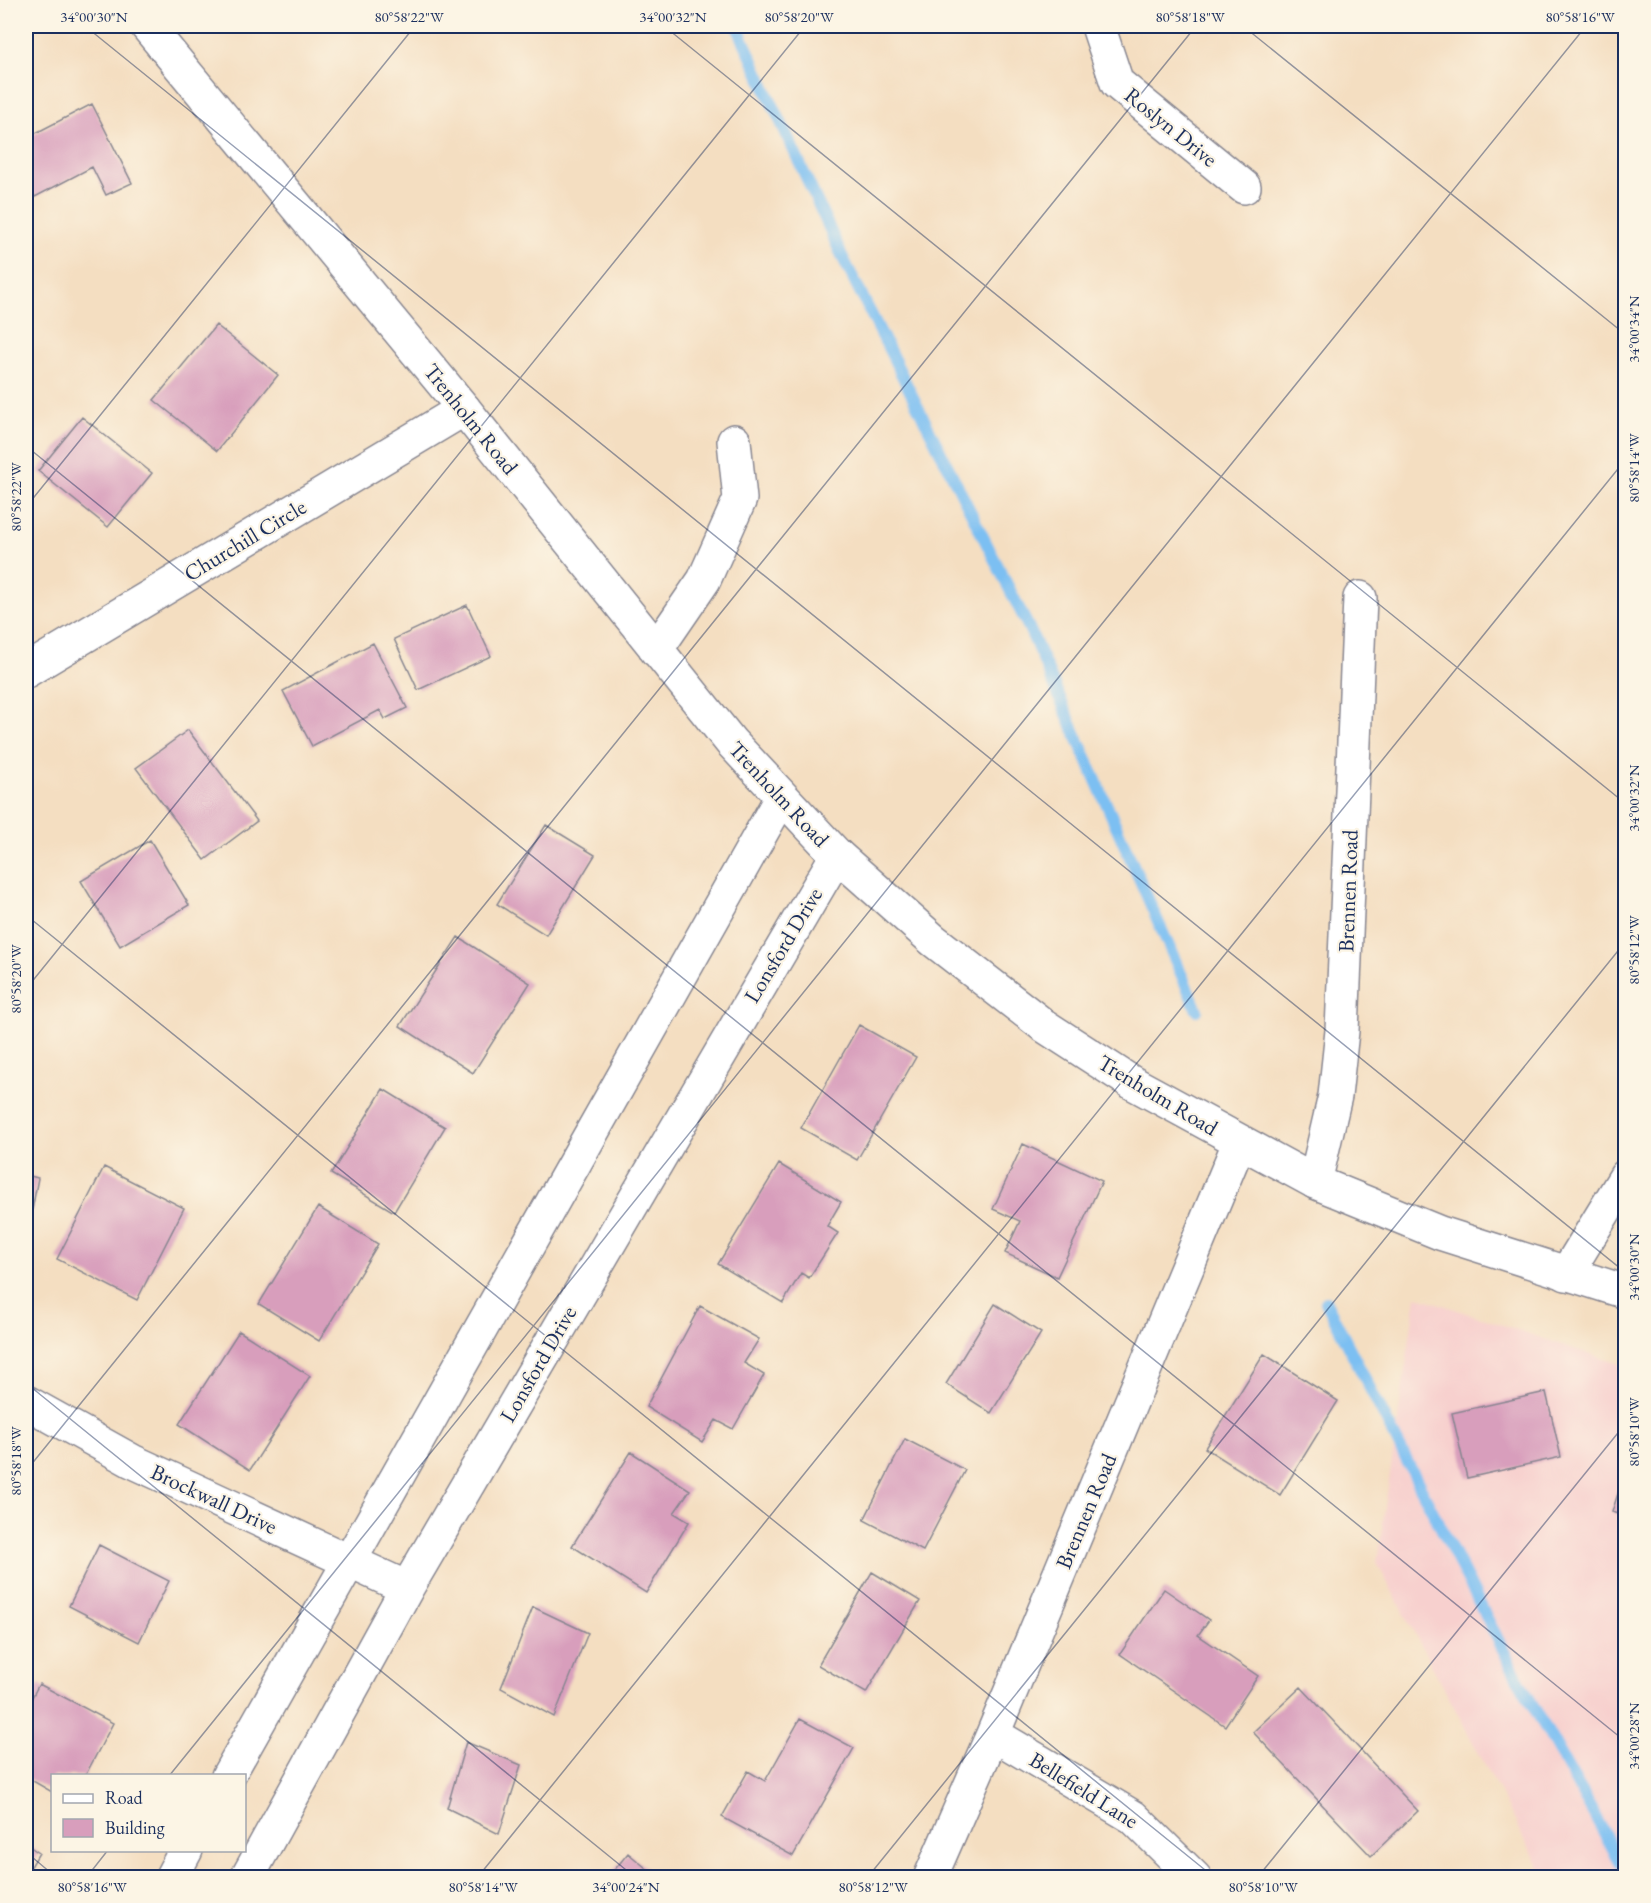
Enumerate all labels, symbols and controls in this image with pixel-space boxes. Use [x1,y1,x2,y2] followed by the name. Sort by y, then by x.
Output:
[60,7,128,26] text: 34°00'30"N
[374,7,444,26] text: 80°58'22"W
[639,7,707,26] text: 34°00'32"N
[764,7,834,26] text: 80°58'20"W
[1155,7,1225,26] text: 80°58'18"W
[1545,7,1615,26] text: 80°58'16"W
[1119,81,1224,174] street label: Roslyn Drive
[1624,295,1643,363] text: 34°00'34"N
[417,357,525,481] street label: Trenholm Road
[1624,433,1643,503] text: 80°58'14"W
[6,462,25,532] text: 80°58'22"W
[179,492,312,588] street label: Churchill Circle
[722,735,836,854] street label: Trenholm Road
[1624,764,1643,832] text: 34°00'32"N
[1331,828,1365,953] street label: Brennen Road
[737,882,829,1008] street label: Lonsford Drive
[1624,915,1643,985] text: 80°58'12"W
[6,944,25,1014] text: 80°58'20"W
[1093,1048,1224,1143] street label: Trenholm Road
[1624,1233,1643,1301] text: 34°00'30"N
[493,1300,583,1427] street label: Lonsford Drive
[1624,1397,1643,1467] text: 80°58'10"W
[6,1426,25,1496] text: 80°58'18"W
[1049,1448,1124,1573] street label: Brennen Road
[146,1457,282,1541] street label: Brockwall Drive
[1624,1702,1643,1770] text: 34°00'28"N
[1024,1745,1144,1835] street label: Bellefield Lane
[51,1774,246,1852] legend
[105,1786,144,1809] text: Road
[105,1816,165,1839] text: Building
[57,1877,127,1896] text: 80°58'16"W
[448,1877,518,1896] text: 80°58'14"W
[592,1877,660,1896] text: 34°00'24"N
[838,1877,908,1896] text: 80°58'12"W
[1228,1877,1298,1896] text: 80°58'10"W

